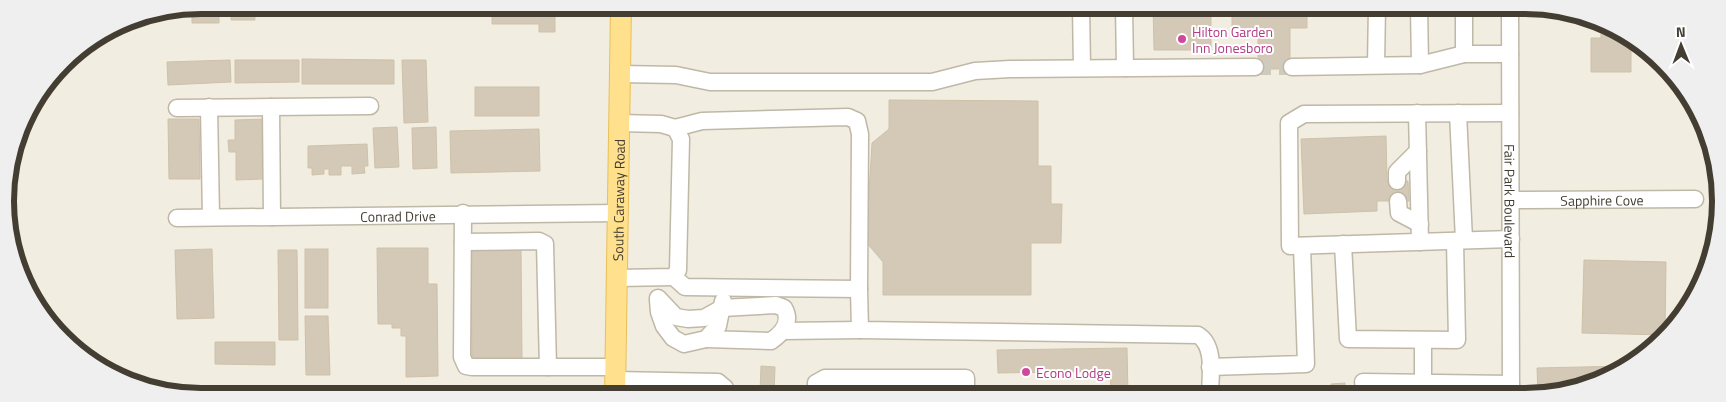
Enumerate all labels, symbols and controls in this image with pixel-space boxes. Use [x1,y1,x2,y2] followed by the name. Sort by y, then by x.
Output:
[1656,20,1706,70] north arrow
[1192,21,1273,58] place label: Hilton Garden Inn Jonesboro
[1676,21,1686,42] text: N
[1176,33,1188,45] marker: Hilton Garden Inn Jonesboro
[607,139,629,261] street label: South Caraway Road
[1500,144,1521,258] street label: Fair Park Boulevard
[1560,189,1644,210] street label: Sapphire Cove
[360,205,436,226] street label: Conrad Drive
[1036,362,1111,383] place label: Econo Lodge
[1020,366,1032,378] marker: Econo Lodge

